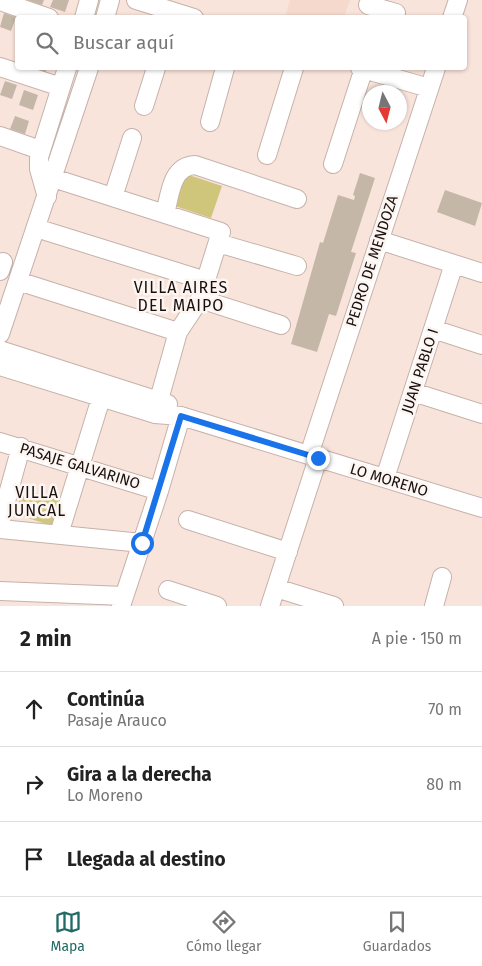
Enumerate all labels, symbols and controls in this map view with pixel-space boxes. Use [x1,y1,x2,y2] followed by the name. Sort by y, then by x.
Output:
[15,15,467,70] search box
[33,29,61,57] icon: search
[73,31,174,54] text: Buscar aquí
[362,85,407,130] north arrow
[342,193,402,329] street label: PEDRO DE MENDOZA
[134,278,228,315] district label: VILLA AIRES DEL MAIPO
[398,326,442,416] street label: JUAN PABLO I
[18,439,142,493] street label: PASAJE GALVARINO
[307,447,330,470] route end
[348,460,430,500] street label: LO MORENO
[8,483,66,520] district label: VILLA JUNCAL
[131,532,154,555] route start
[20,626,72,652] text: 2 min
[372,629,462,648] text: A pie · 150 m
[67,688,145,711] text: Continúa
[20,695,48,723] icon: ahead
[428,700,462,719] text: 70 m
[67,711,167,730] text: Pasaje Arauco
[67,763,212,786] text: Gira a la derecha
[20,770,48,798] icon: right
[426,775,462,794] text: 80 m
[67,786,143,805] text: Lo Moreno
[20,845,48,873] icon: arrive
[67,848,226,871] text: Llegada al destino
[51,908,85,955] tab: Mapa
[186,908,262,955] tab: Cómo llegar
[363,908,431,955] tab: Guardados

